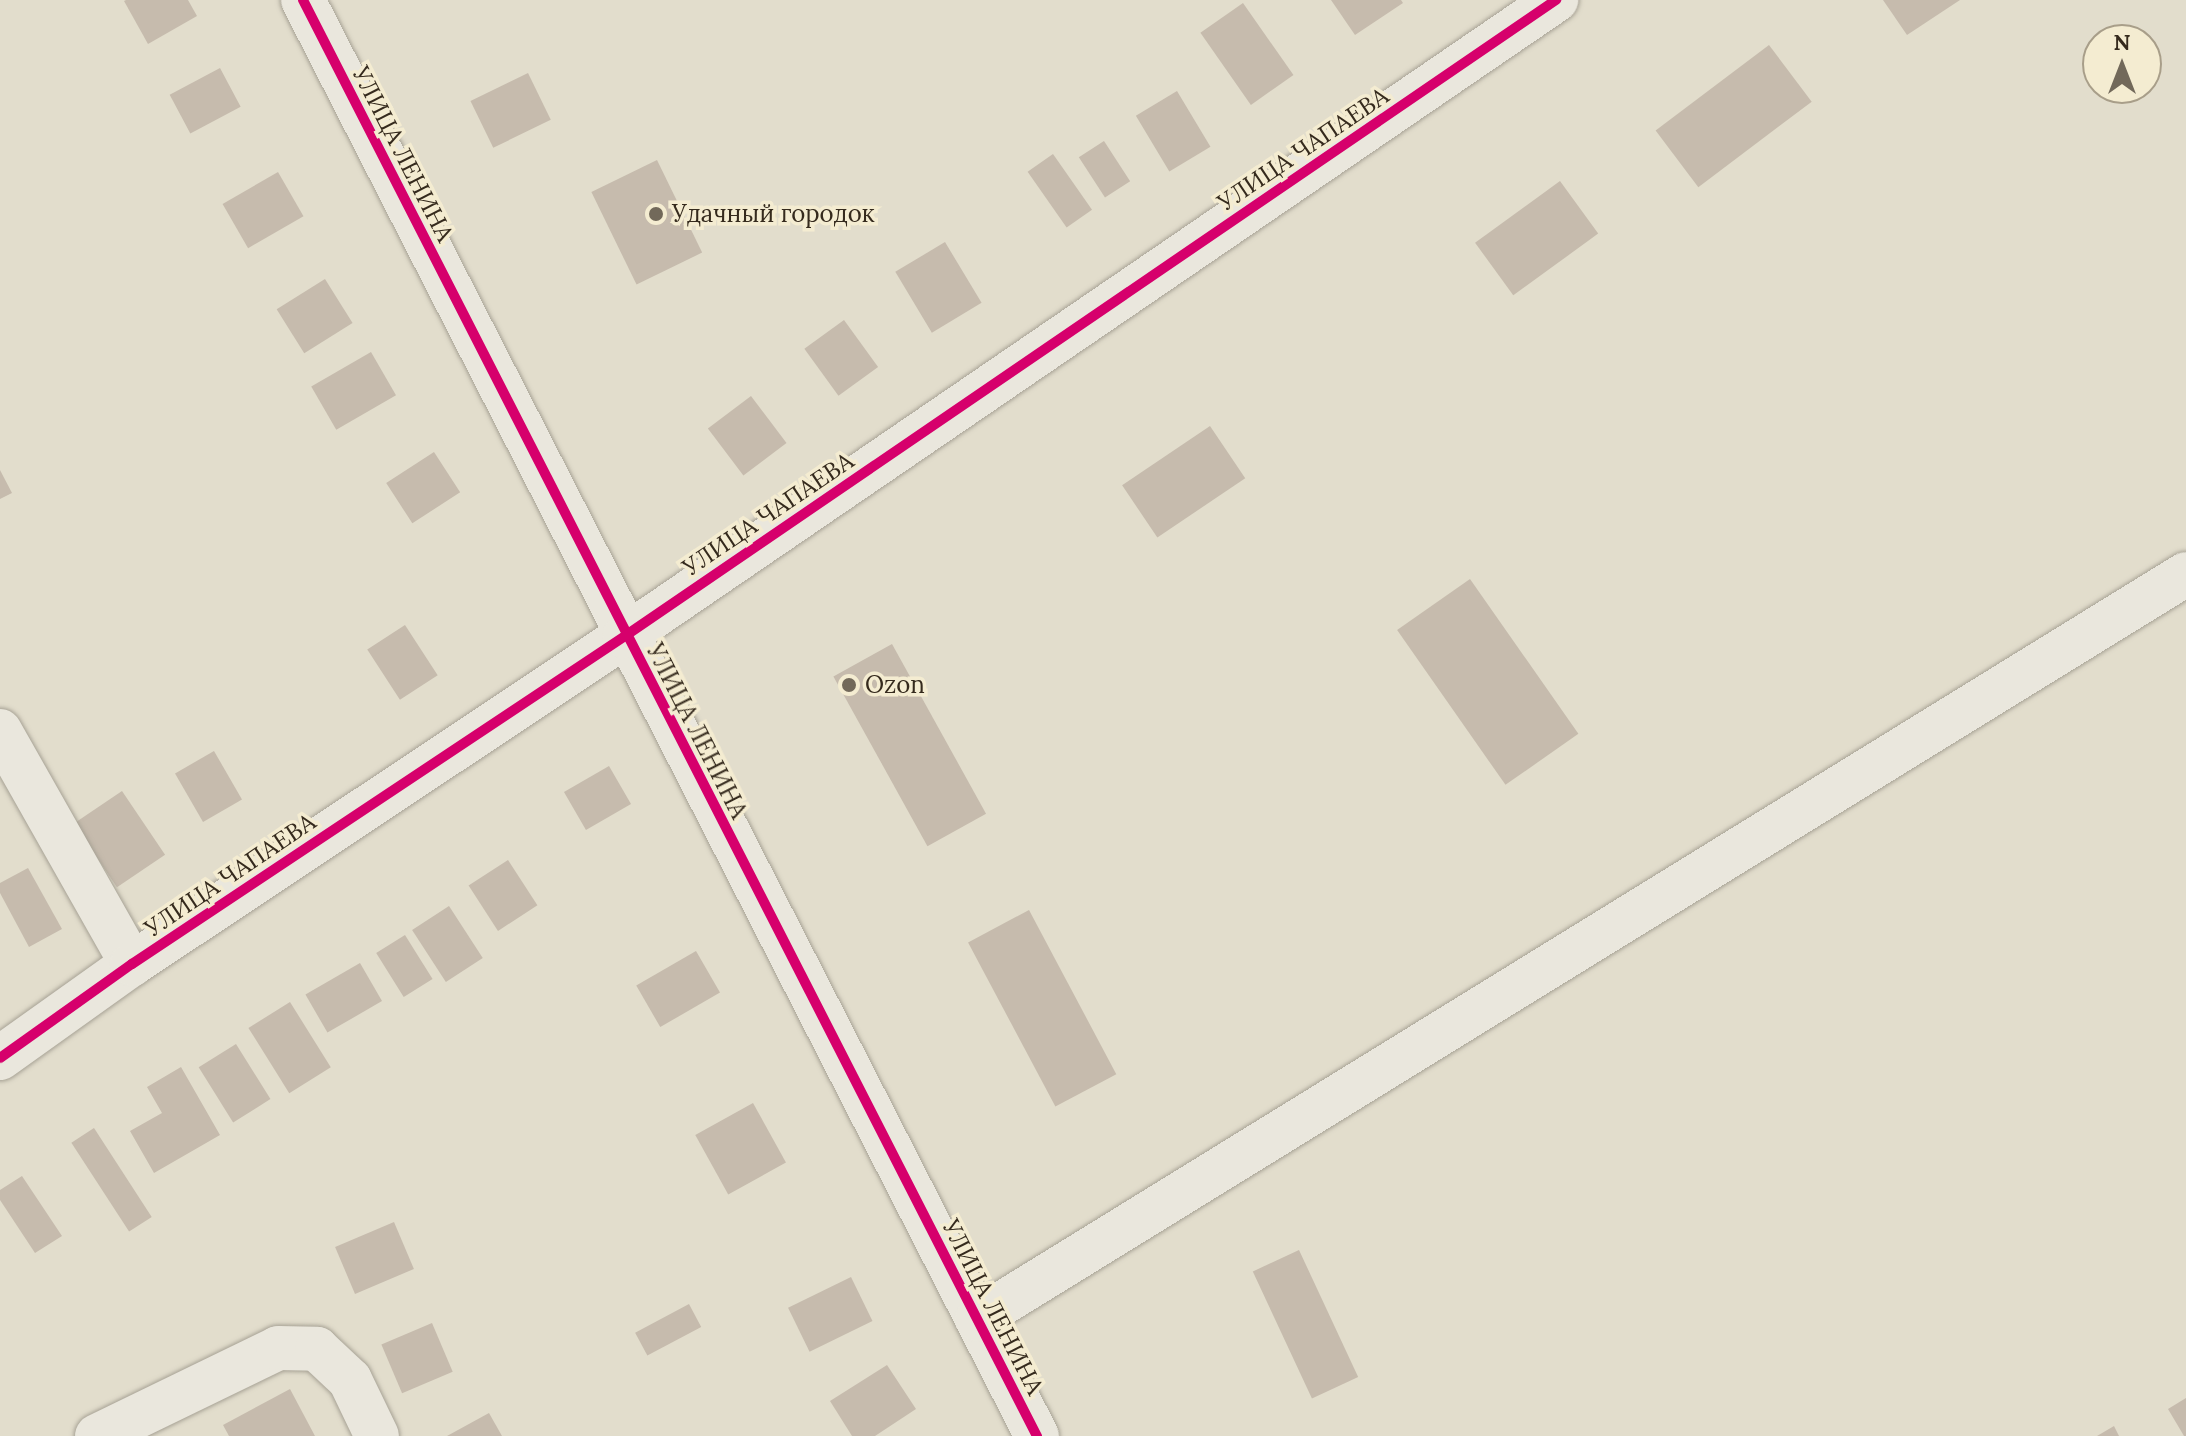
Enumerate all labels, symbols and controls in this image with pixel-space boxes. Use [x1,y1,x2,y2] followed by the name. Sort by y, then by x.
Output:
[2082,24,2162,104] north arrow
[2113,28,2131,56] text: N
[346,62,460,246] street label: УЛИЦА ЛЕНИНА
[1212,81,1394,217] street label: УЛИЦА ЧАПАЕВА
[672,200,875,228] place label: Удачный городок
[647,205,665,223] marker: Удачный городок
[677,446,859,582] street label: УЛИЦА ЧАПАЕВА
[640,639,754,823] street label: УЛИЦА ЛЕНИНА
[865,671,925,699] place label: Ozon
[840,676,858,694] marker: Ozon
[139,807,321,943] street label: УЛИЦА ЧАПАЕВА
[936,1215,1050,1399] street label: УЛИЦА ЛЕНИНА

